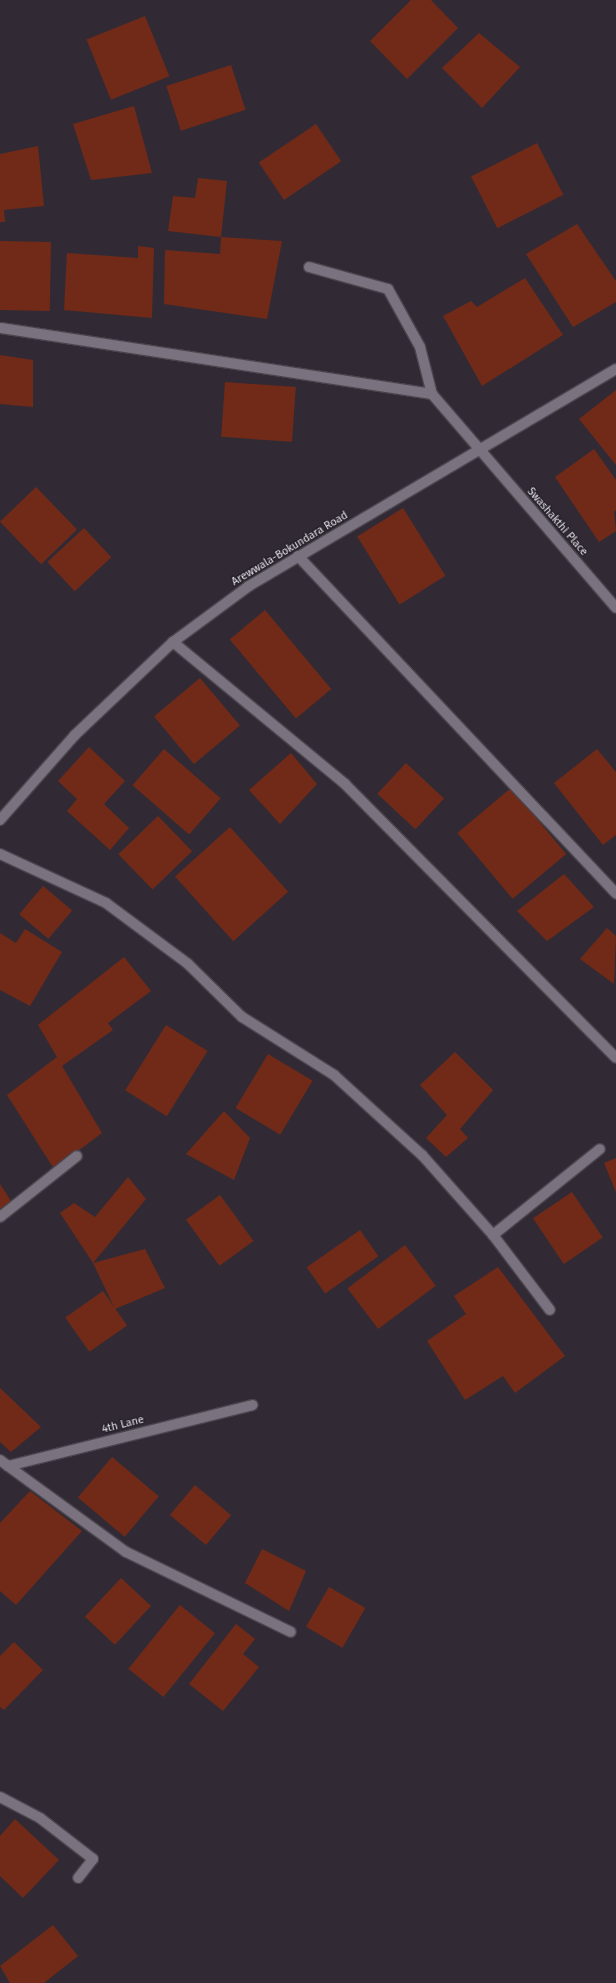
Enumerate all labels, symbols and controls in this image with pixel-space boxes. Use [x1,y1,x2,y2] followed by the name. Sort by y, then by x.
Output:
[524,485,590,559] street label: Swashakthi Place
[229,509,351,589] street label: Arewwala-Bokundara Road
[101,1413,145,1437] street label: 4th Lane

